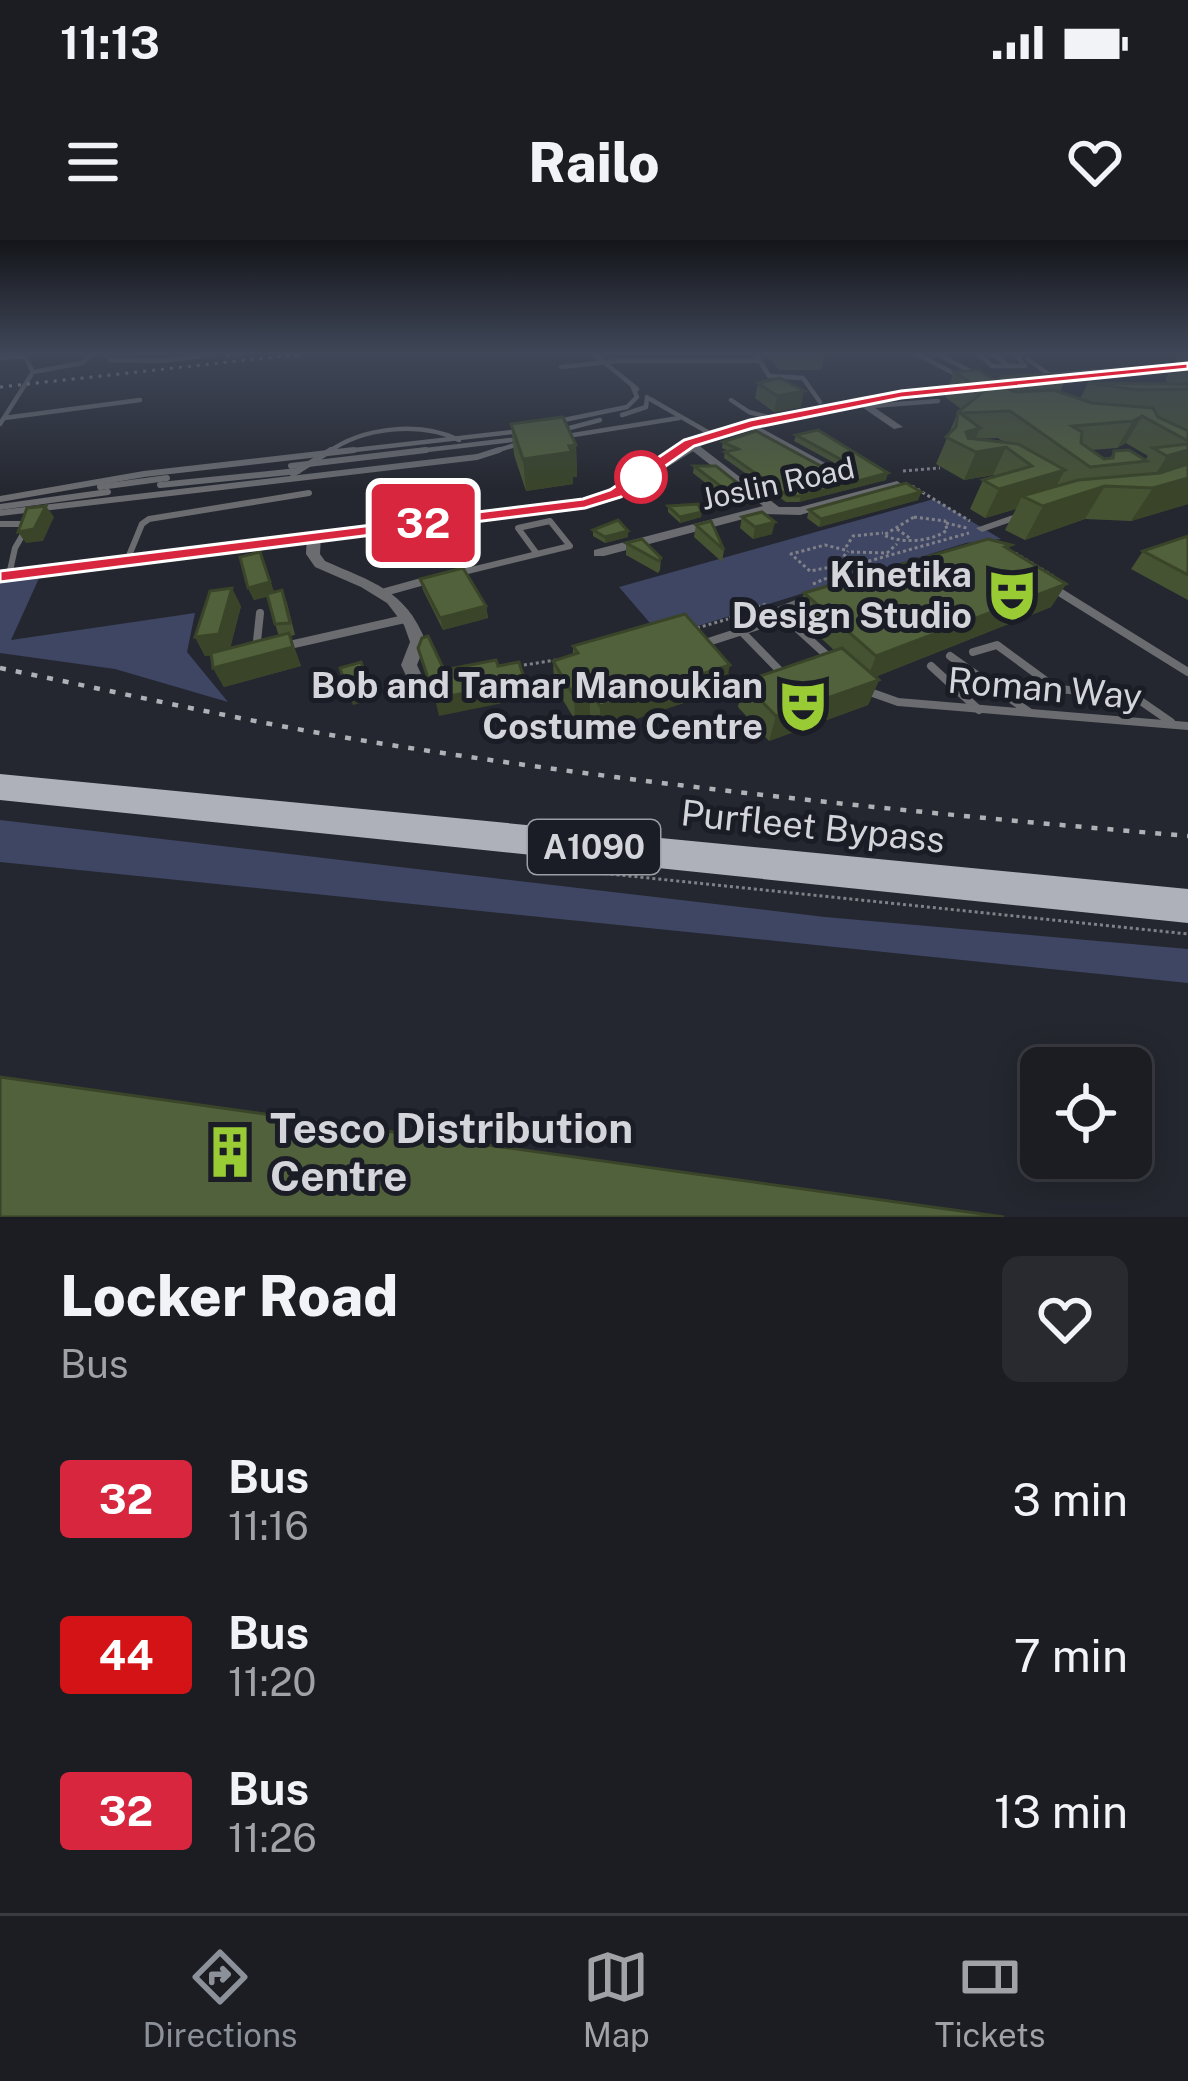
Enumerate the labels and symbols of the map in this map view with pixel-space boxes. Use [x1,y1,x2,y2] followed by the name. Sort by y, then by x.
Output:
[698,449,858,517] street label: Joslin Road
[616,452,666,502] unlabelled marker
[369,484,477,562] line badge: 32
[732,553,972,636] place label: Kinetika Design Studio
[983,566,1041,624] theatre icon: Kinetika Design Studio
[946,659,1144,717] street label: Roman Way
[311,664,763,747] place label: Bob and Tamar Manoukian Costume Centre
[774,677,832,735] theatre icon: Bob and Tamar Manoukian Costume Centre
[679,791,947,861] street label: Purfleet Bypass
[528,820,660,874] road number: A1090
[270,1103,633,1200] place label: Tesco Distribution Centre
[201,1123,259,1181] building icon: Tesco Distribution Centre

